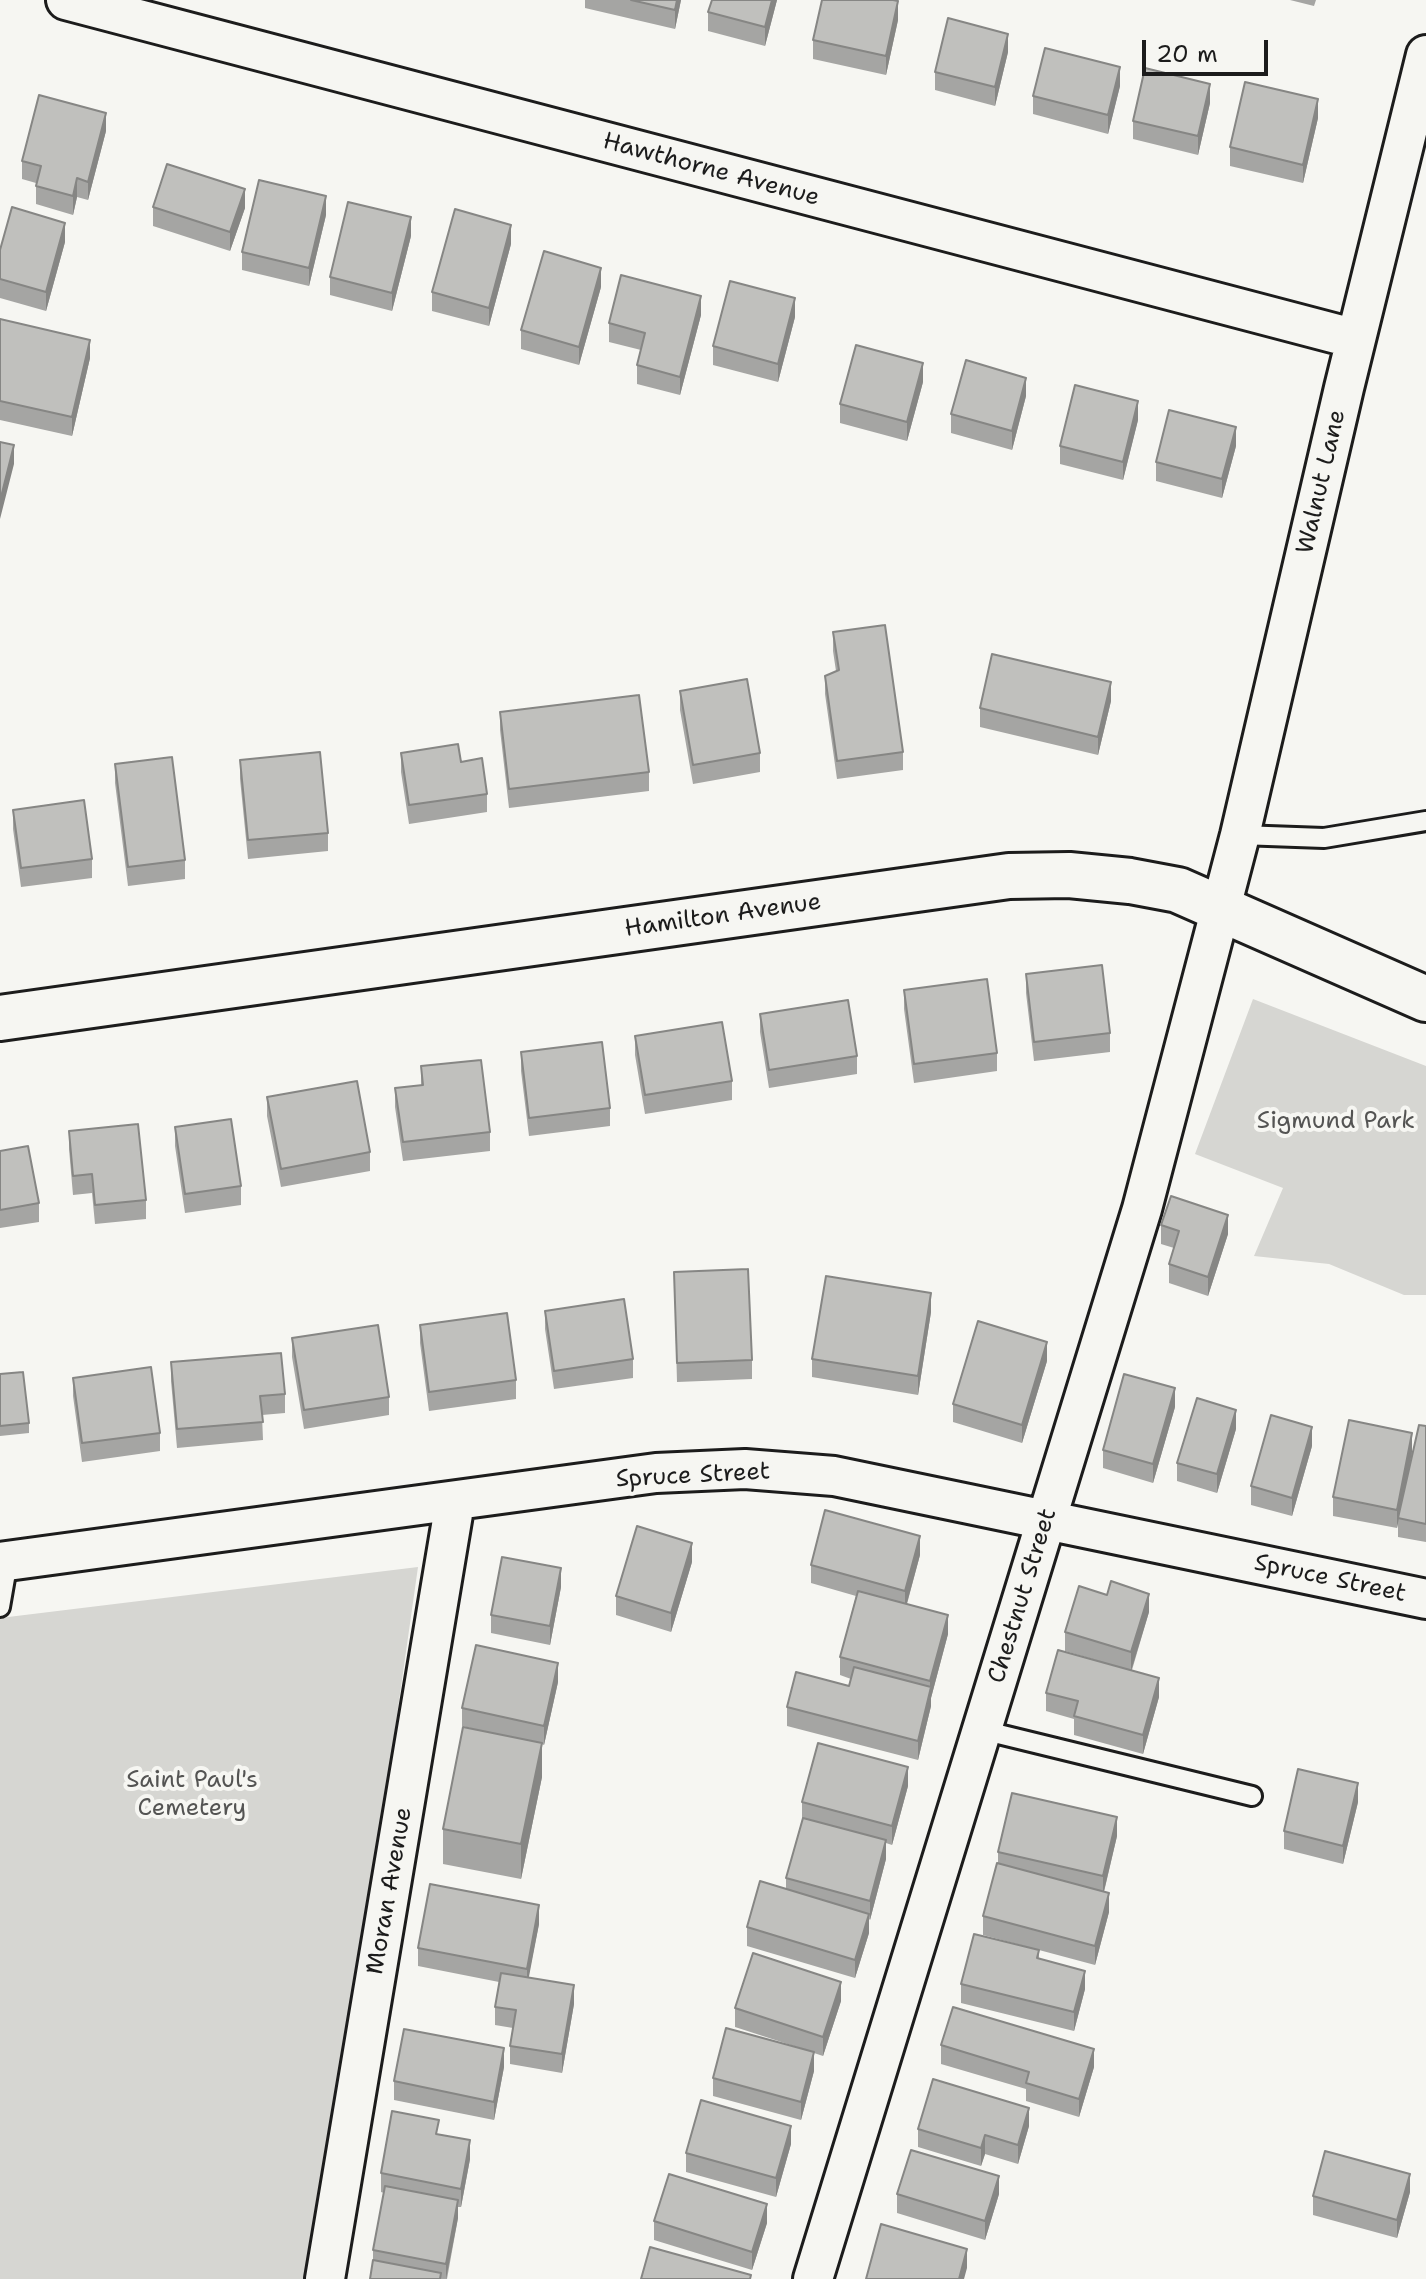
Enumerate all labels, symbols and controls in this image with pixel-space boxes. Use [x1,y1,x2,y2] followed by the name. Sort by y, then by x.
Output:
[1146,24,1272,74] scale bar
[1156,38,1218,70] text: 20 m
[600,127,822,213] street label: Hawthorne Avenue
[1291,407,1353,557] street label: Walnut Lane
[623,888,823,944] street label: Hamilton Avenue
[1257,1108,1415,1136] park label: Sigmund Park
[615,1458,771,1494] street label: Spruce Street
[983,1505,1063,1687] street label: Chestnut Street
[1251,1549,1409,1609] street label: Spruce Street
[126,1767,258,1823] park label: Saint Paul's Cemetery
[361,1805,419,1977] street label: Moran Avenue

